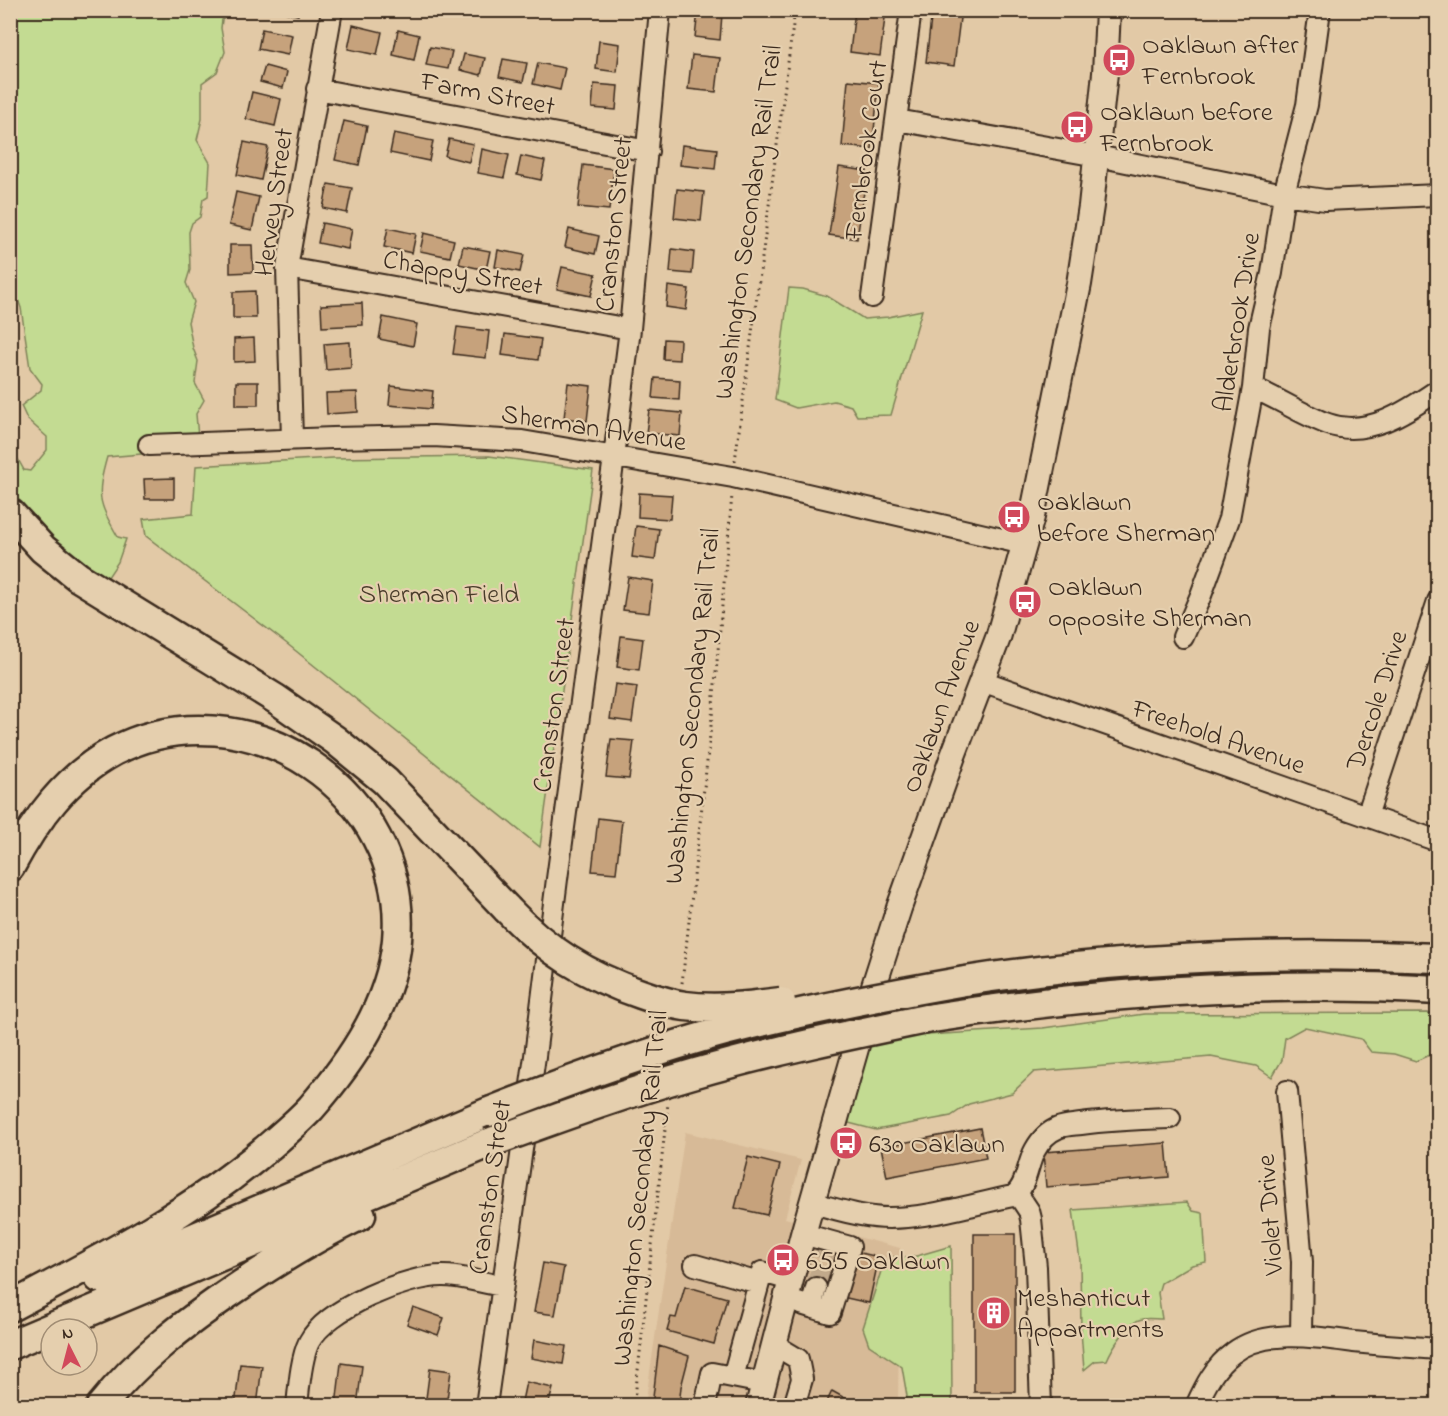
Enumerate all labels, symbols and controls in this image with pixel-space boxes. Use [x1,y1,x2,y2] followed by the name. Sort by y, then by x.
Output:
[1141,27,1299,97] place label: Oaklawn after Fernbrook
[1101,42,1137,78] bus stop icon: Oaklawn after Fernbrook
[705,43,794,402] street label: Washington Secondary Rail Trail
[835,58,899,244] street label: Fernbrook Court
[416,63,558,128] street label: Farm Street
[1099,94,1274,164] place label: Oaklawn before Fernbrook
[1059,109,1095,145] bus stop icon: Oaklawn before Fernbrook
[246,126,305,279] street label: Hervey Street
[587,135,644,314] street label: Cranston Street
[1205,229,1272,415] street label: Alderbrook Drive
[380,241,545,308] street label: Chappy Street
[498,396,690,463] street label: Sherman Avenue
[1037,484,1215,554] place label: Oaklawn before Sherman
[996,499,1032,535] bus stop icon: Oaklawn before Sherman
[655,526,732,886] street label: Washington Secondary Rail Trail
[1048,569,1251,639] place label: Oaklawn opposite Sherman
[359,576,519,615] park label: Sherman Field
[1007,584,1043,620] bus stop icon: Oaklawn opposite Sherman
[893,614,992,799] street label: Oaklawn Avenue
[524,615,587,795] street label: Cranston Street
[1337,625,1420,777] street label: Dercole Drive
[1125,690,1311,787] street label: Freehold Avenue
[603,1008,680,1368] street label: Washington Secondary Rail Trail
[460,1097,523,1277] street label: Cranston Street
[828,1125,864,1161] bus stop icon: 630 Oaklawn
[869,1126,1005,1165] place label: 630 Oaklawn
[1248,1152,1295,1278] street label: Violet Drive
[765,1242,801,1278] bus stop icon: 655 Oaklawn
[806,1243,950,1282] place label: 655 Oaklawn
[1017,1280,1164,1350] place label: Meshanticut Appartments
[976,1295,1012,1331] building icon: Meshanticut Appartments
[39,1317,99,1377] north arrow
[61,1322,74,1347] text: N

